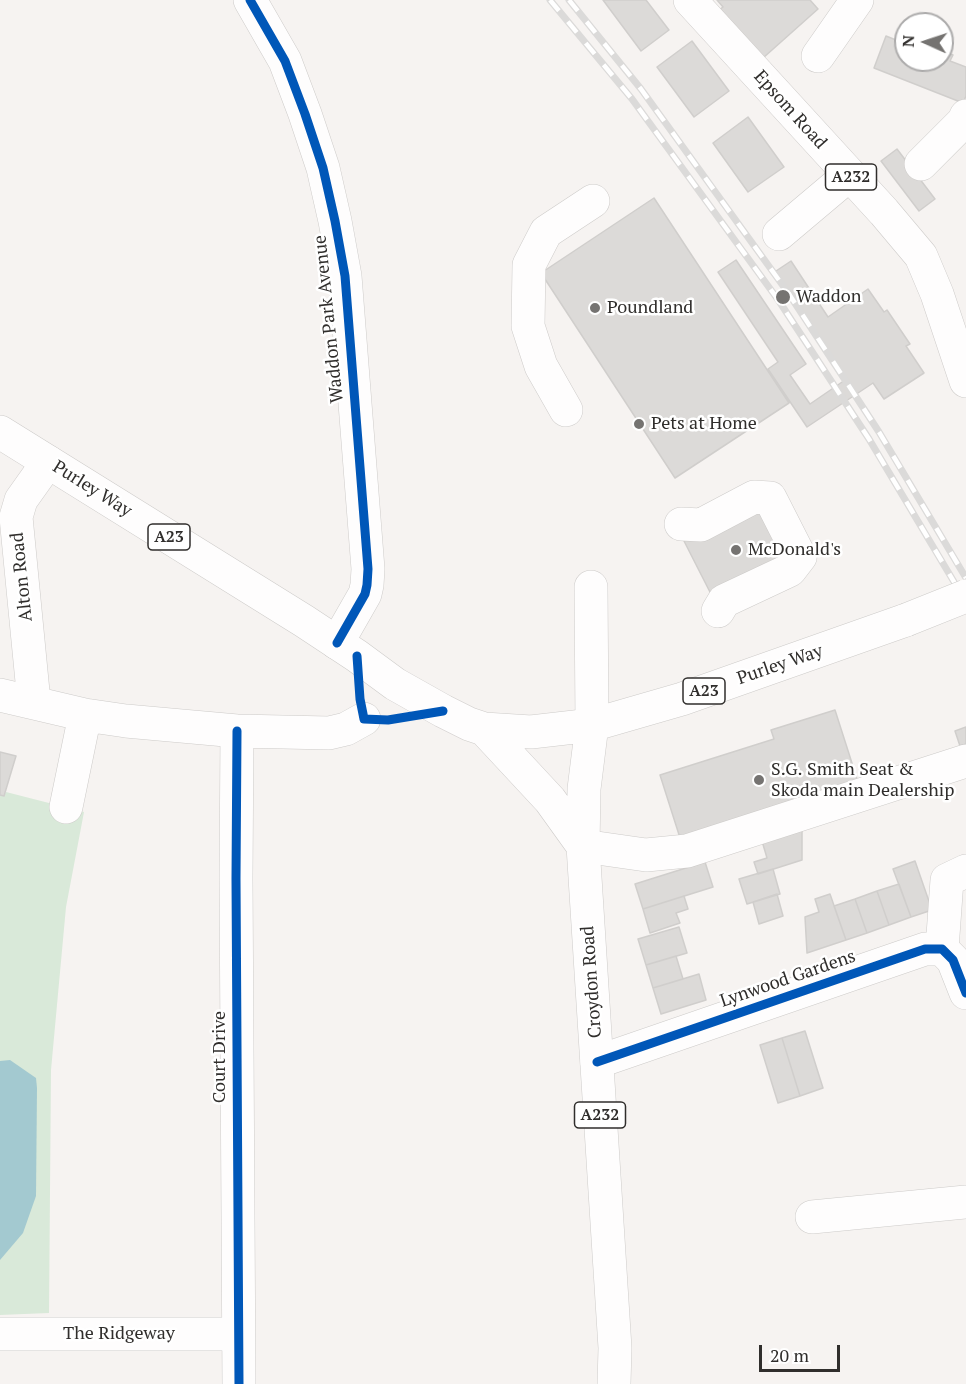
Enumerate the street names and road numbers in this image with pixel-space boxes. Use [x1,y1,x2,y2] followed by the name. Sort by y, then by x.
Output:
[749,66,831,154] street label: Epsom Road
[826,164,876,190] road number: A232
[309,234,349,404] street label: Waddon Park Avenue
[48,456,136,522] street label: Purley Way
[148,524,190,550] road number: A23
[7,531,37,623] street label: Alton Road
[734,640,826,690] street label: Purley Way
[683,678,725,704] road number: A23
[577,925,607,1039] street label: Croydon Road
[717,946,859,1012] street label: Lynwood Gardens
[209,1011,231,1103] street label: Court Drive
[574,1102,626,1128] road number: A232
[63,1323,175,1345] street label: The Ridgeway

